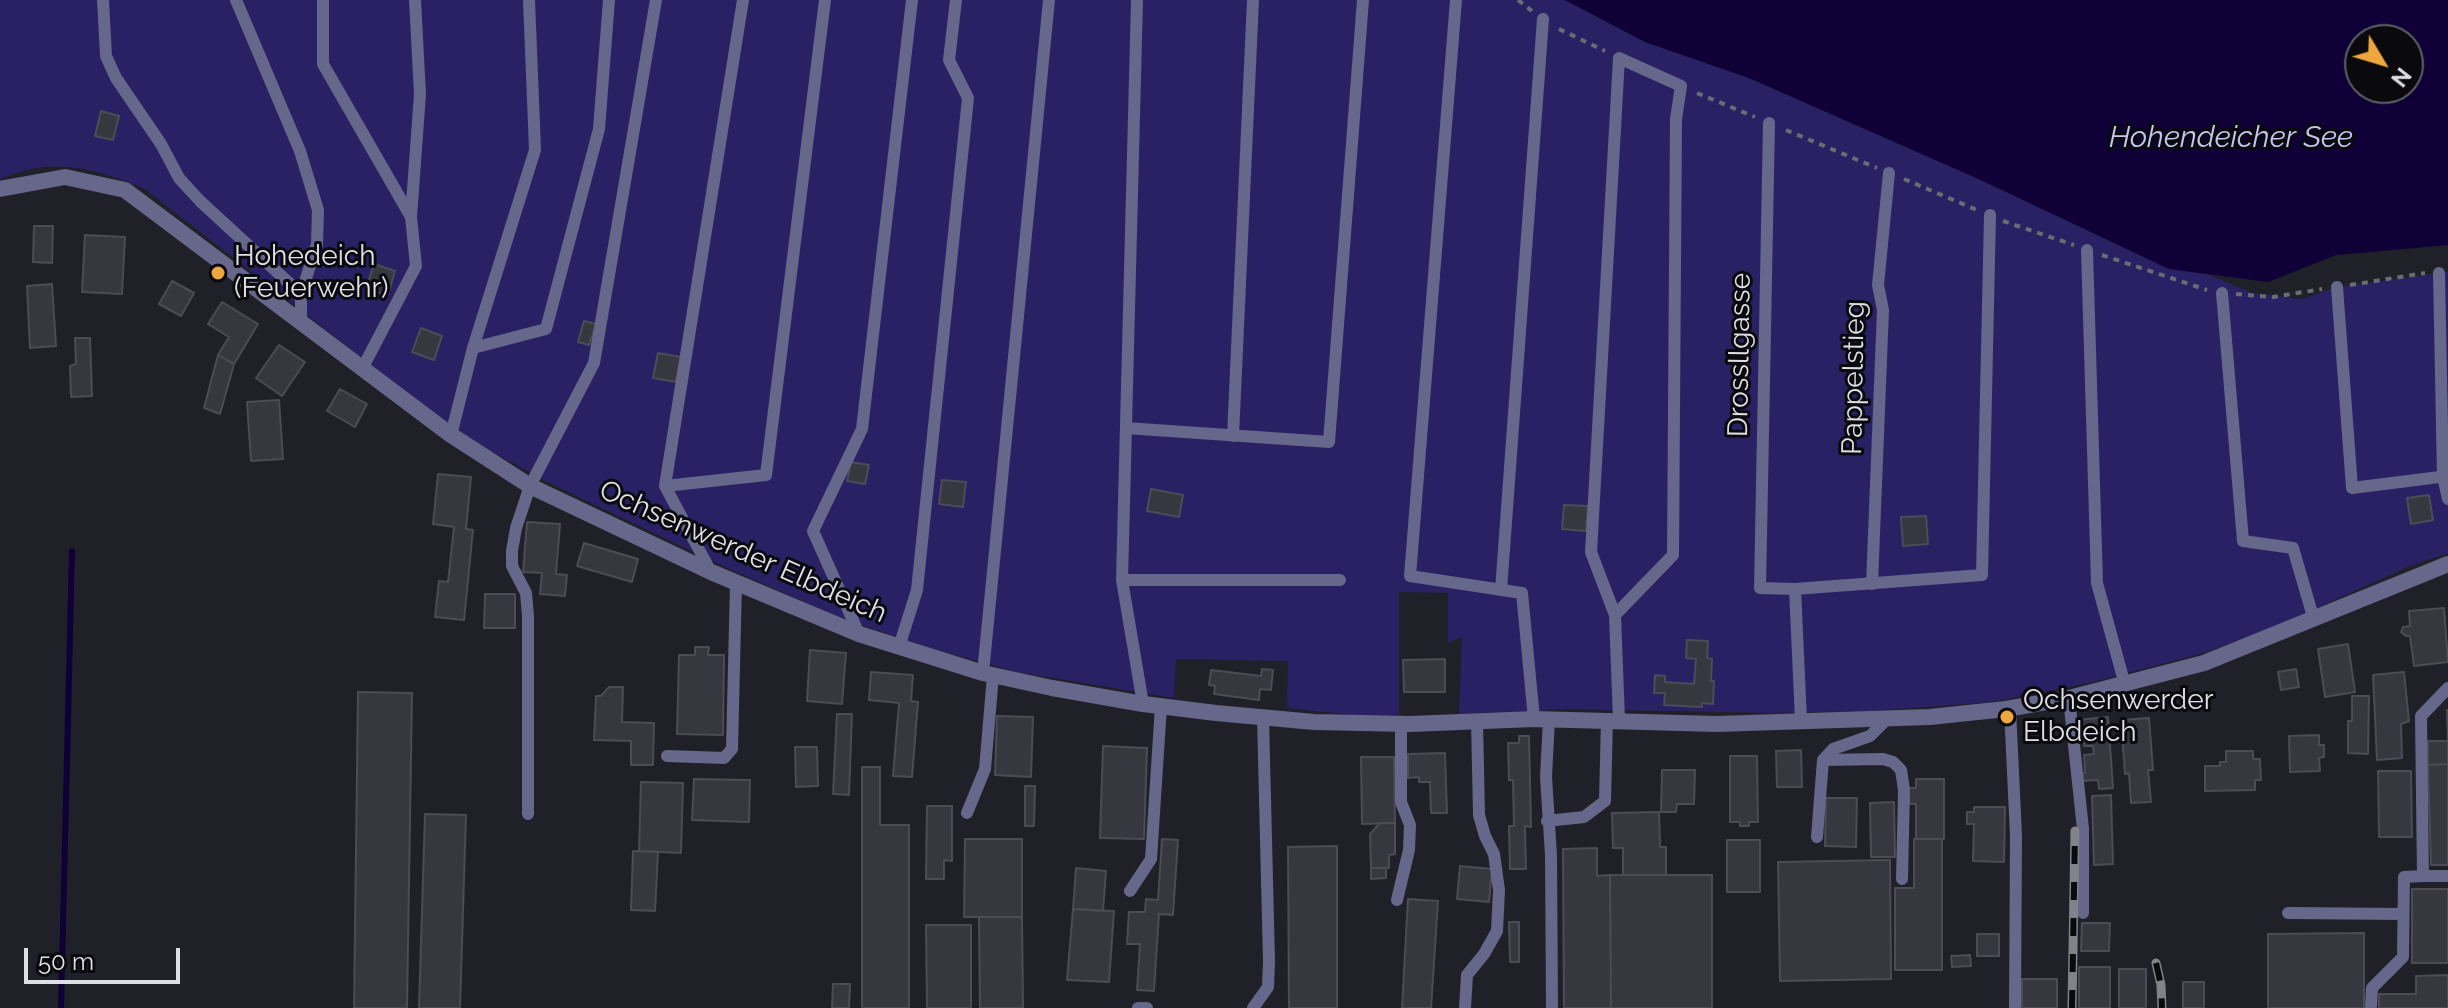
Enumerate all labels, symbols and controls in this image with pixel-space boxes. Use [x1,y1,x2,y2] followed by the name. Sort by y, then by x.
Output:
[2344,24,2424,104] north arrow
[2386,63,2417,92] text: N
[2109,120,2353,156] water label: Hohendeicher See
[234,240,388,306] place label: Hohedeich (Feuerwehr)
[209,264,227,282] marker: Hohedeich (Feuerwehr)
[1722,273,1758,437] street label: Drossllgasse
[1836,301,1872,455] street label: Pappelstieg
[594,473,892,631] street label: Ochsenwerder Elbdeich
[2023,684,2214,750] place label: Ochsenwerder Elbdeich
[1998,708,2016,726] marker: Ochsenwerder Elbdeich
[28,932,184,982] scale bar
[38,947,94,976] text: 50 m

